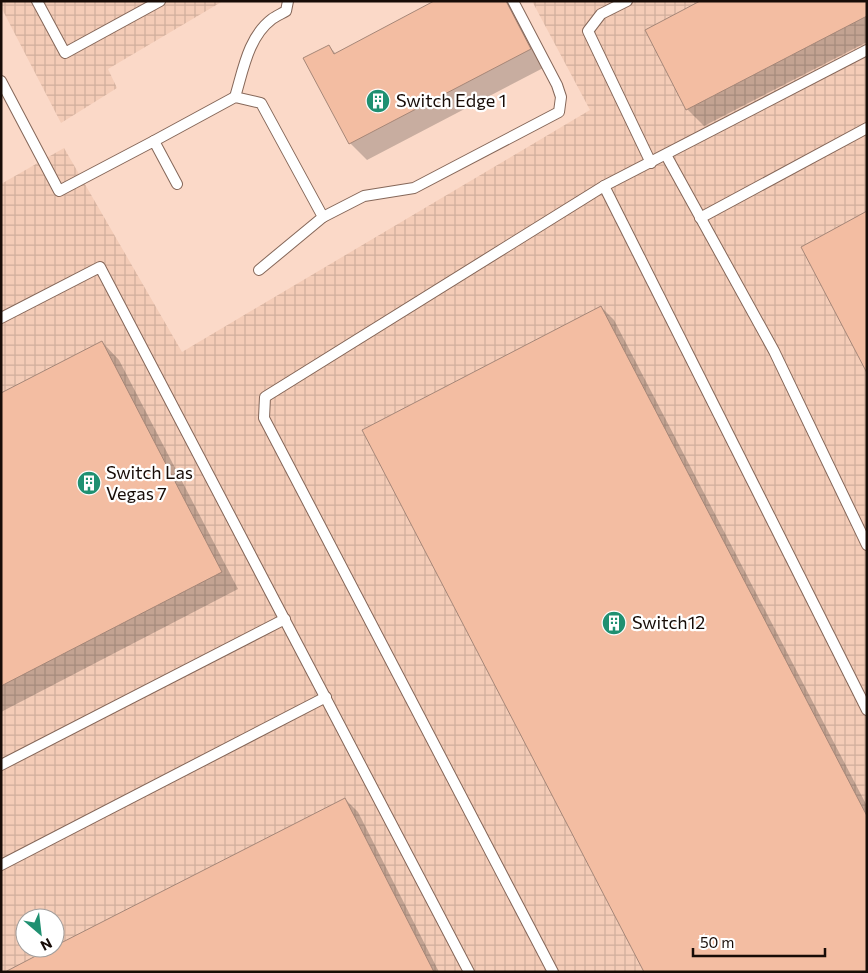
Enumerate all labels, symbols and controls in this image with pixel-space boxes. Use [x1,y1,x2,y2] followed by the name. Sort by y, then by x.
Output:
[365,88,391,114] building icon: Switch Edge 1
[396,89,506,111] place label: Switch Edge 1
[106,461,193,504] place label: Switch Las Vegas 7
[76,470,102,496] building icon: Switch Las Vegas 7
[601,610,627,636] building icon: Switch12
[632,611,705,633] place label: Switch12
[15,908,65,958] north arrow
[693,926,826,958] scale bar
[700,933,734,951] text: 50 m
[38,935,55,955] text: N

